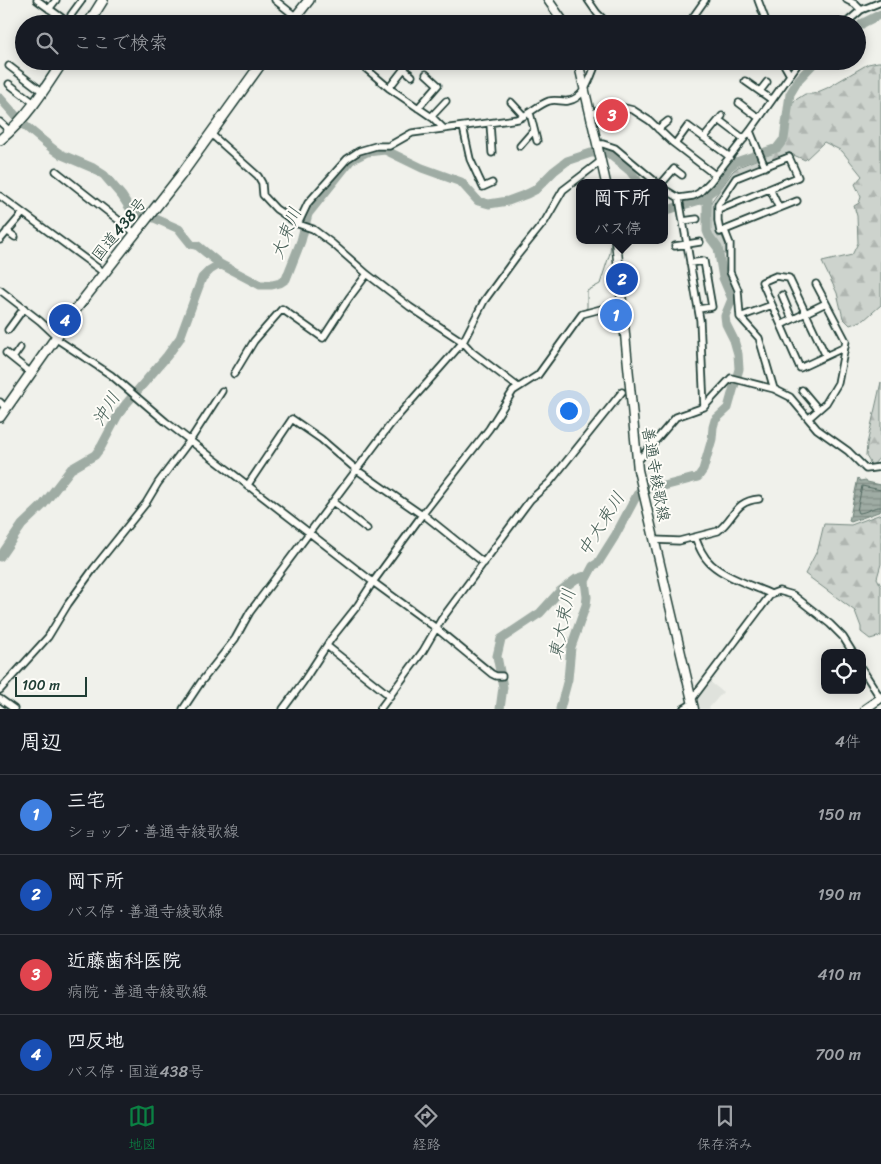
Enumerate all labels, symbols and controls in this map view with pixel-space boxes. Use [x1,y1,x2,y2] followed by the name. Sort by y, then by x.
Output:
[15,15,866,70] search box
[73,26,168,59] text: ここで検索
[33,29,61,57] icon: search
[596,96,628,134] pin: 3
[576,179,668,244] popup
[593,181,651,214] text: 岡下所
[84,190,154,268] street label: 国道438号
[261,202,311,264] water label: 大束川
[593,214,642,243] text: バス停
[606,260,638,298] pin: 2
[600,296,632,334] pin: 1
[49,301,81,339] pin: 4
[83,385,129,433] water label: 沖川
[556,398,582,424] your location
[633,424,679,524] street label: 善通寺綾歌線
[568,485,634,563] water label: 中大束川
[539,585,585,663] water label: 東大束川
[821,649,866,694] map controls
[821,649,866,694] button: locate
[22,673,60,698] text: 100 m
[15,674,88,697] scale bar
[20,723,62,761] text: 周辺
[835,727,861,756] text: 4件
[67,784,105,817] text: 三宅
[33,800,39,829] text: 1
[818,800,861,829] text: 150 m
[67,817,239,846] text: ショップ · 善通寺綾歌線
[67,864,124,897] text: 岡下所
[31,880,41,909] text: 2
[818,880,861,909] text: 190 m
[67,897,224,926] text: バス停 · 善通寺綾歌線
[67,944,181,977] text: 近藤歯科医院
[32,960,40,989] text: 3
[818,960,861,989] text: 410 m
[67,977,208,1006] text: 病院 · 善通寺綾歌線
[67,1024,124,1057] text: 四反地
[31,1040,41,1069] text: 4
[815,1040,861,1069] text: 700 m
[67,1057,204,1086] text: バス停 · 国道438号
[128,1102,156,1157] tab: 地図
[412,1102,440,1157] tab: 経路
[697,1102,753,1157] tab: 保存済み

